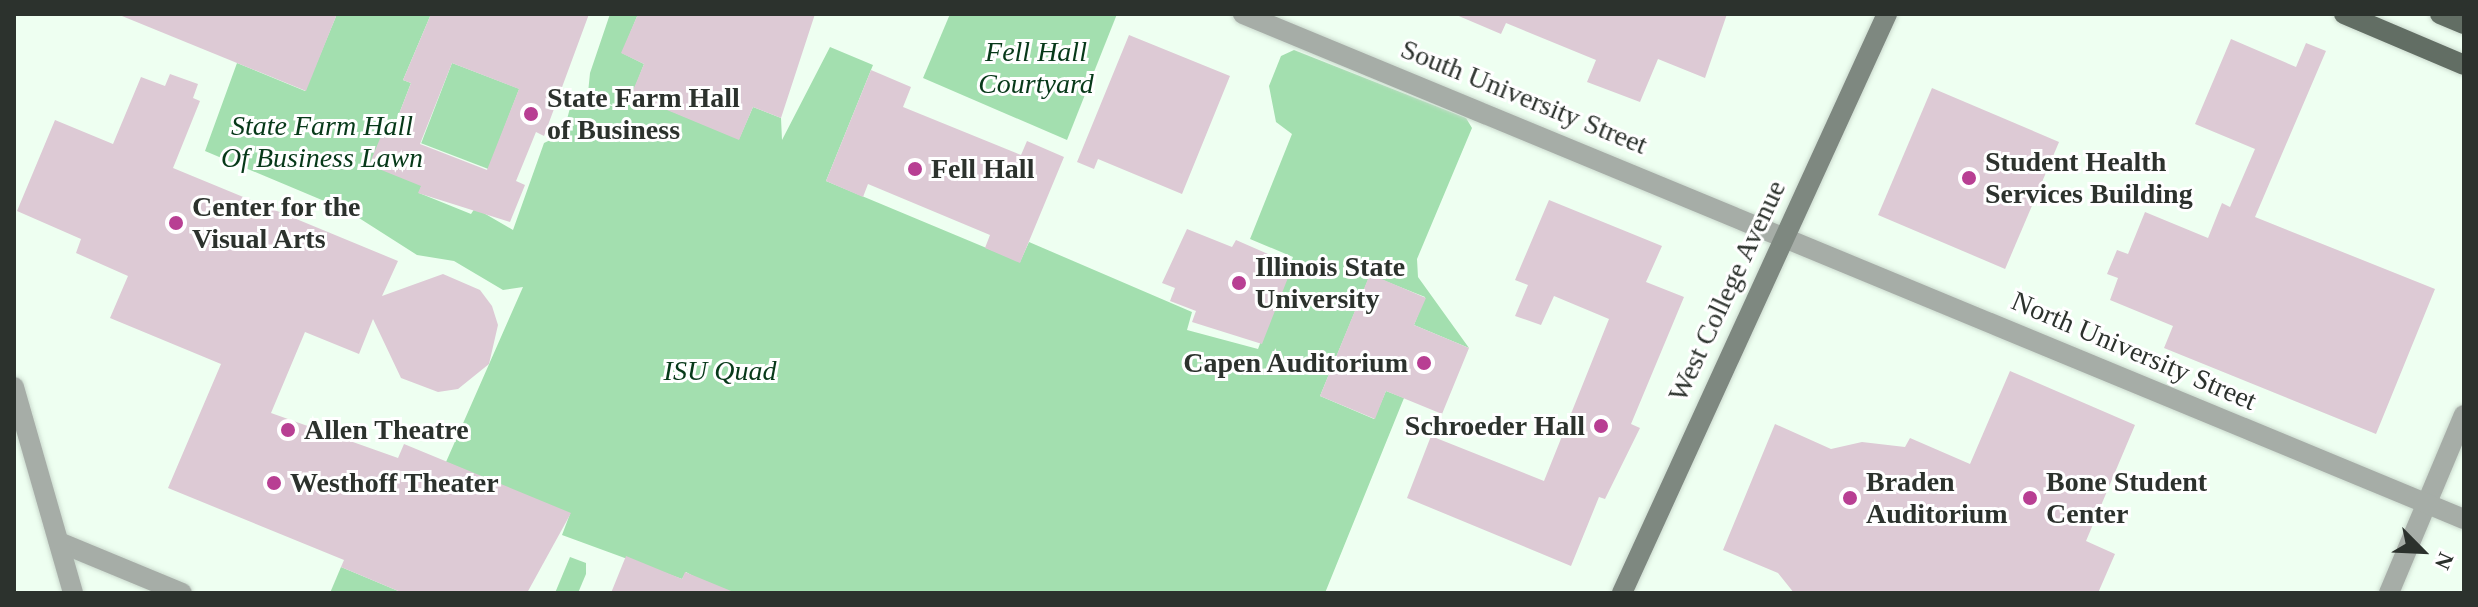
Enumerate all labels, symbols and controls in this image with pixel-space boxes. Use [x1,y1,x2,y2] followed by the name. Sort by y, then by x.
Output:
[1396,32,1652,162] street label: South University Street
[978,35,1094,101] park label: Fell Hall Courtyard
[547,81,740,147] place label: State Farm Hall of Business
[522,105,540,123] marker: State Farm Hall of Business
[221,109,423,175] park label: State Farm Hall Of Business Lawn
[1985,145,2193,211] place label: Student Health Services Building
[931,152,1034,186] place label: Fell Hall
[906,160,924,178] marker: Fell Hall
[1960,169,1978,187] marker: Student Health Services Building
[1661,175,1793,407] street label: West College Avenue
[192,190,361,256] place label: Center for the Visual Arts
[167,214,185,232] marker: Center for the Visual Arts
[1255,250,1405,316] place label: Illinois State University
[1230,274,1248,292] marker: Illinois State University
[2006,284,2262,418] street label: North University Street
[1182,346,1408,380] place label: Capen Auditorium
[664,354,776,388] park label: ISU Quad
[1415,354,1433,372] marker: Capen Auditorium
[1404,409,1585,443] place label: Schroeder Hall
[304,413,469,447] place label: Allen Theatre
[1592,417,1610,435] marker: Schroeder Hall
[279,421,297,439] marker: Allen Theatre
[1866,465,2008,531] place label: Braden Auditorium
[2046,465,2207,531] place label: Bone Student Center
[290,466,499,500] place label: Westhoff Theater
[265,474,283,492] marker: Westhoff Theater
[1841,489,1859,507] marker: Braden Auditorium
[2021,489,2039,507] marker: Bone Student Center
[2382,511,2462,591] north arrow
[2430,549,2459,573] text: N

